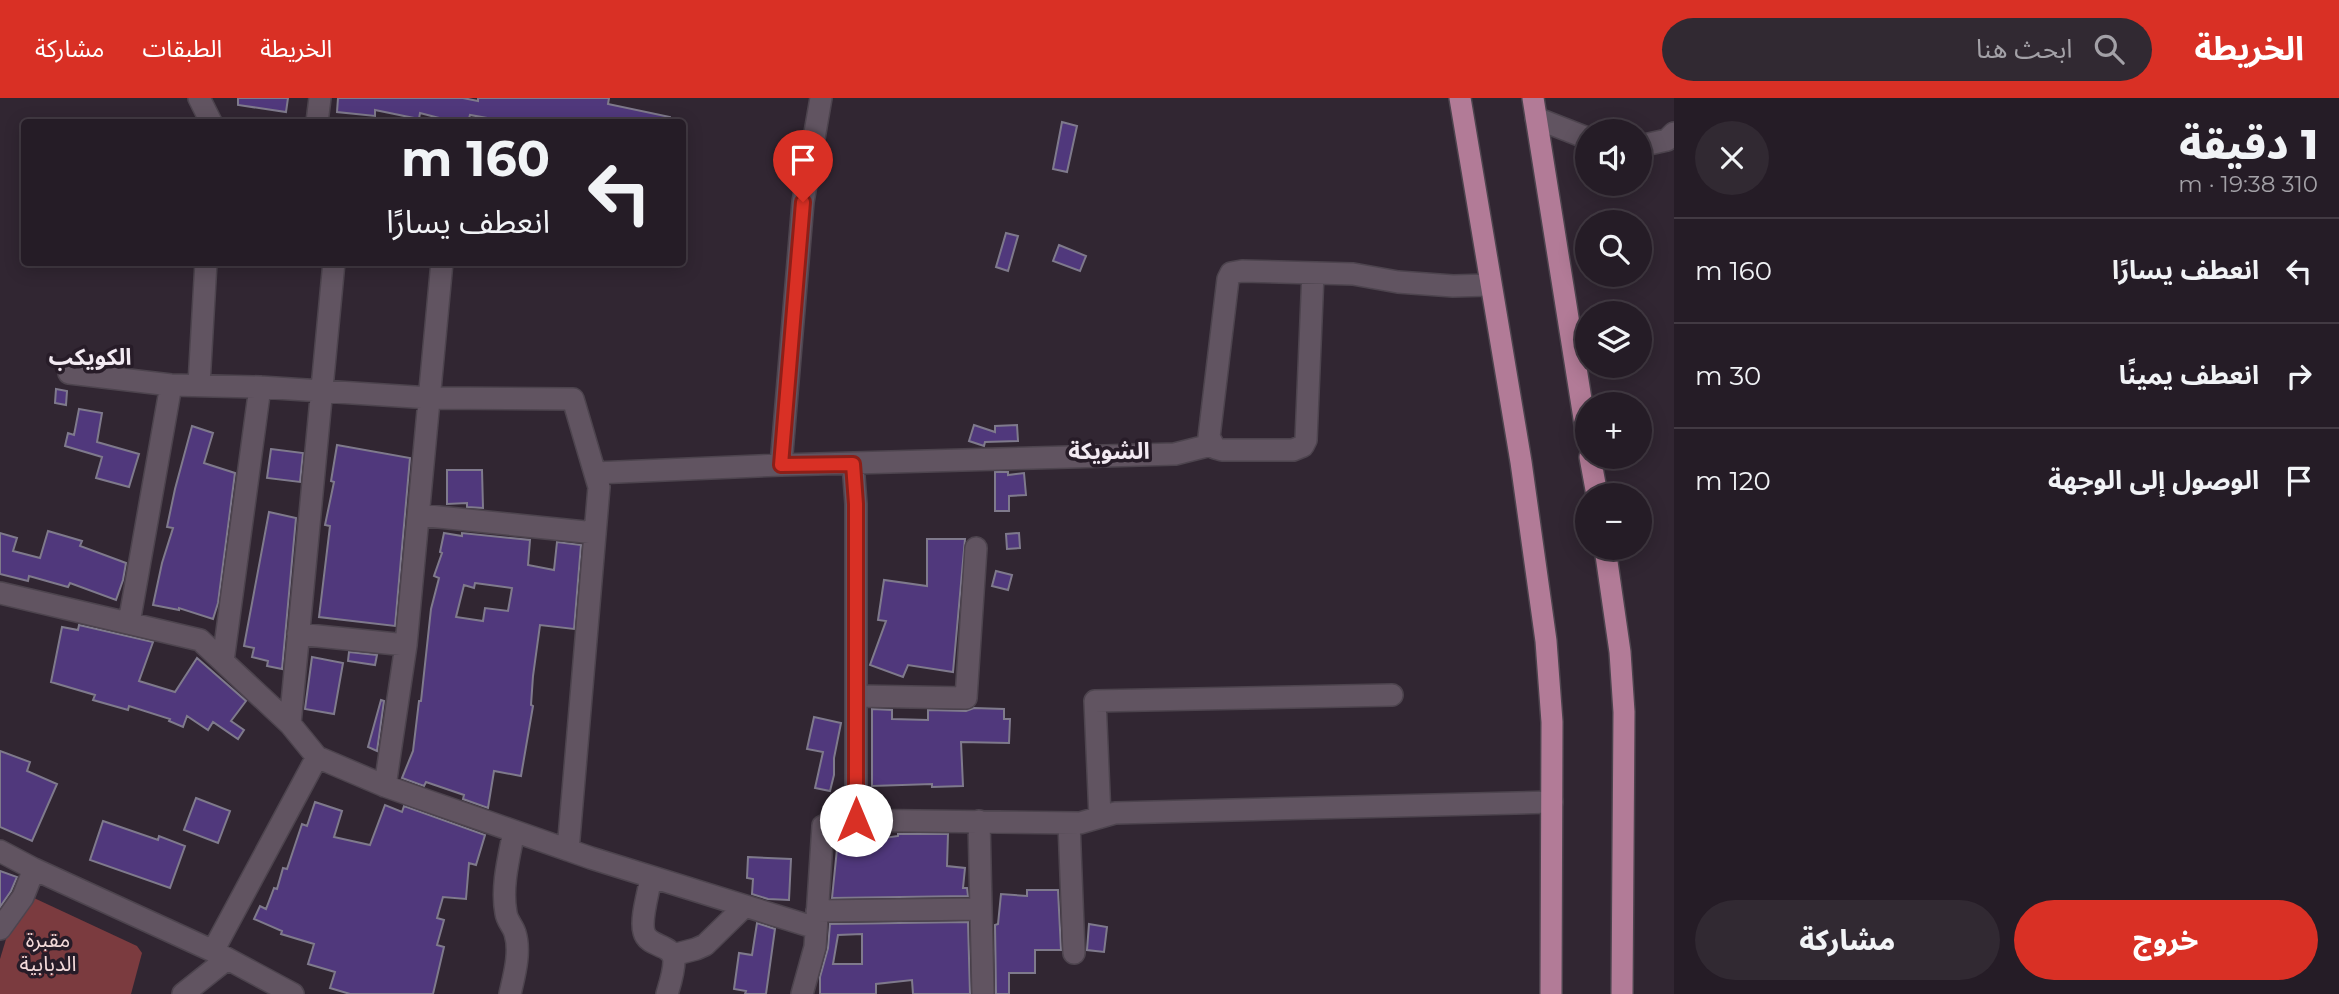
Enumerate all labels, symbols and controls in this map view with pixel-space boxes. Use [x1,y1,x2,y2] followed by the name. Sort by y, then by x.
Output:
[1662,18,2152,81] search box
[2194,28,2304,68] text: الخريطة
[2090,30,2128,68] icon: search
[1976,33,2072,65] text: ابحث هنا
[35,34,104,63] text: مشاركة
[142,34,222,63] text: الطبقات
[260,34,332,63] text: الخريطة
[2179,118,2318,170] text: 1 دقيقة
[1575,119,1652,560] map controls
[1575,119,1652,196] button: sound
[1695,121,1769,195] button: close
[401,129,550,188] text: 160 m
[773,130,833,202] pin
[784,141,822,179] icon: arrive
[574,147,665,238] icon: left
[2178,170,2318,198] text: 310 m · 19:38
[386,202,550,241] text: انعطف يسارًا
[1575,210,1652,287] button: search
[2280,252,2318,290] icon: left
[2112,254,2259,286] text: انعطف يسارًا
[1695,255,1772,287] text: 160 m
[1575,301,1652,378] button: layers
[48,343,132,371] district label: الكويكب
[2280,357,2318,395] icon: right
[2119,359,2259,391] text: انعطف يمينًا
[1695,360,1761,392] text: 30 m
[1575,392,1652,469] button: +
[1068,437,1150,465] district label: الشويكة
[2280,462,2318,500] icon: arrive
[2048,464,2259,496] text: الوصول إلى الوجهة
[1695,465,1771,497] text: 120 m
[1575,483,1652,560] button: −
[819,783,893,857] position arrow
[1695,900,2000,980] button: مشاركة
[2014,900,2318,980] button: خروج
[19,927,77,976] park label: مقبرة الدبابية

